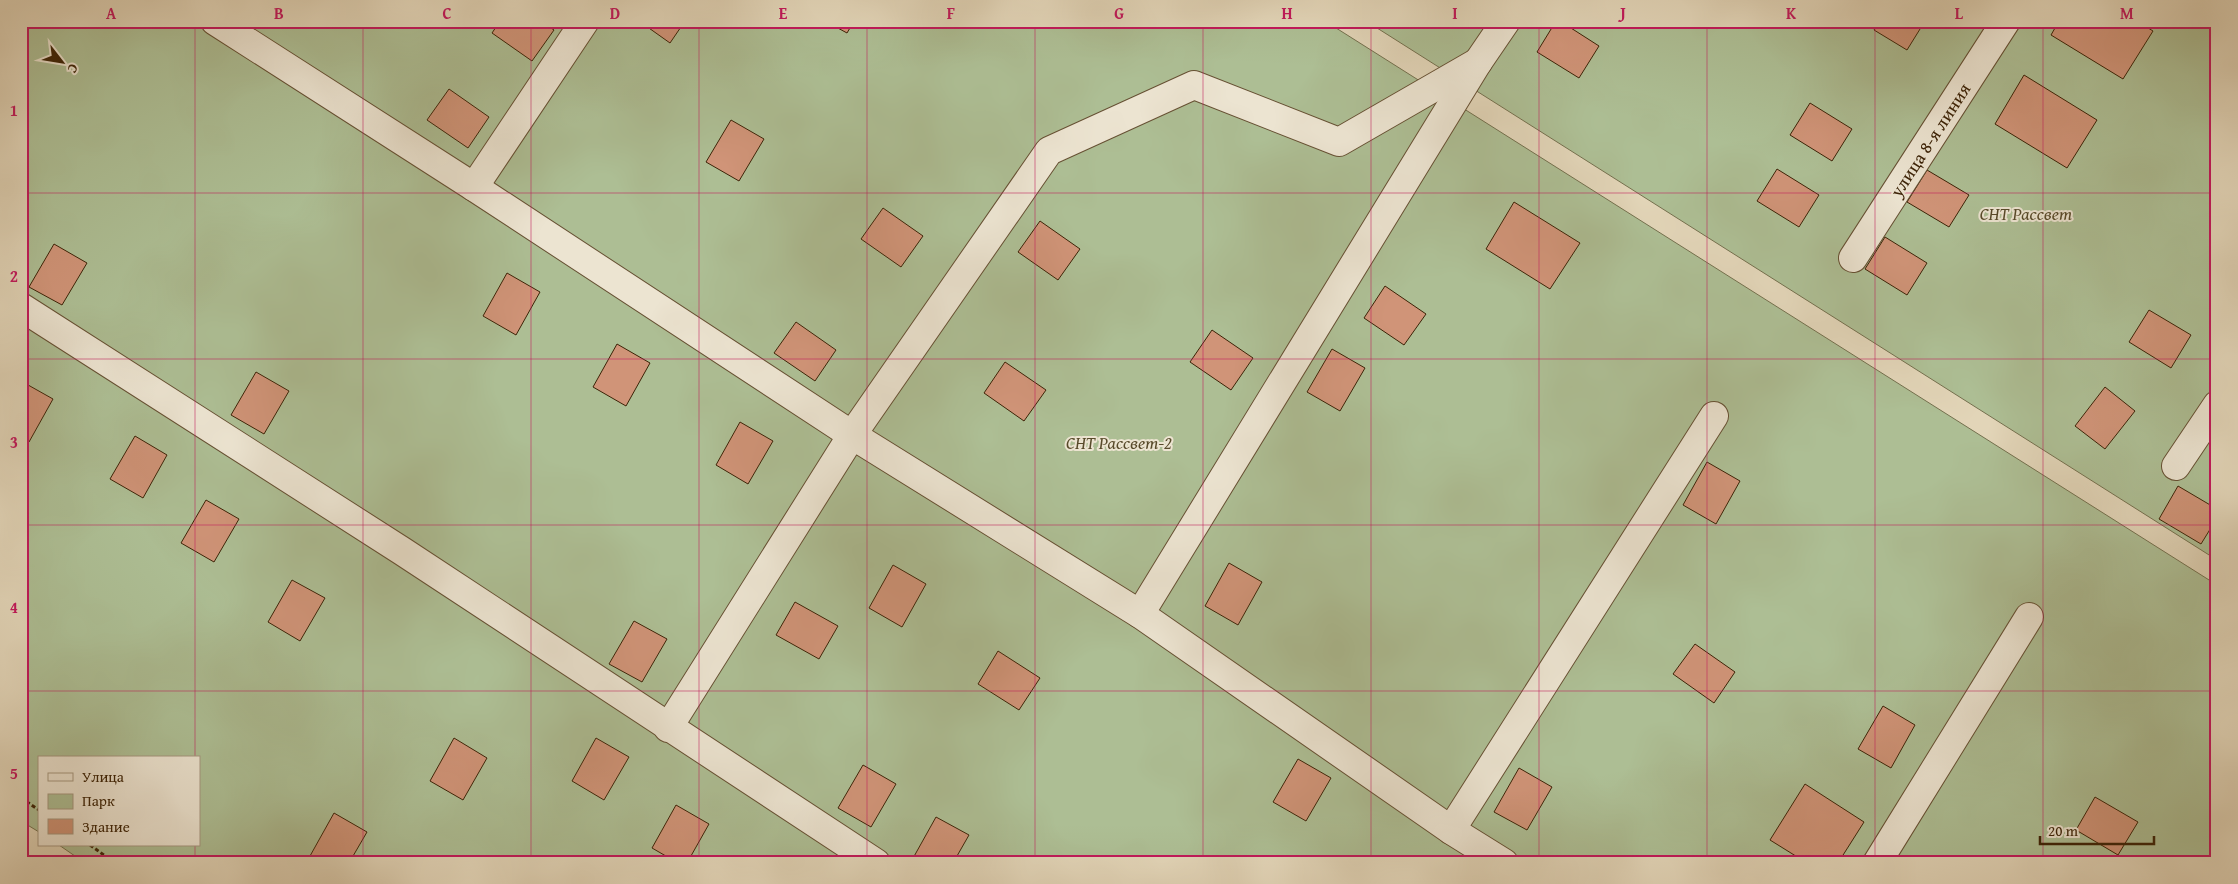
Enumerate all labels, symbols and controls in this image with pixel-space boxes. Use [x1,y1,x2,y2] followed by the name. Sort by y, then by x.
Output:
[106,1,117,25] text: A
[274,1,284,25] text: B
[442,1,452,25] text: C
[610,1,620,25] text: D
[779,1,788,25] text: E
[947,1,955,25] text: F
[1114,1,1124,25] text: G
[1281,1,1293,25] text: H
[1452,1,1458,25] text: I
[1617,1,1626,25] text: J
[1786,1,1797,25] text: K
[1955,1,1964,25] text: L
[2120,1,2134,25] text: M
[38,38,88,88] north arrow
[62,60,84,77] text: С
[1882,78,1977,203] street label: улица 8-я линия
[10,98,18,122] text: 1
[1980,200,2072,227] park label: СНТ Рассвет
[10,264,18,288] text: 2
[1066,429,1172,456] park label: СНТ Рассвет-2
[10,430,18,454] text: 3
[10,595,18,619] text: 4
[38,756,200,846] legend
[10,761,18,785] text: 5
[82,766,125,787] text: Улица
[82,790,115,811] text: Парк
[2040,814,2154,846] scale bar
[82,816,130,837] text: Здание
[2048,820,2079,841] text: 20 m

